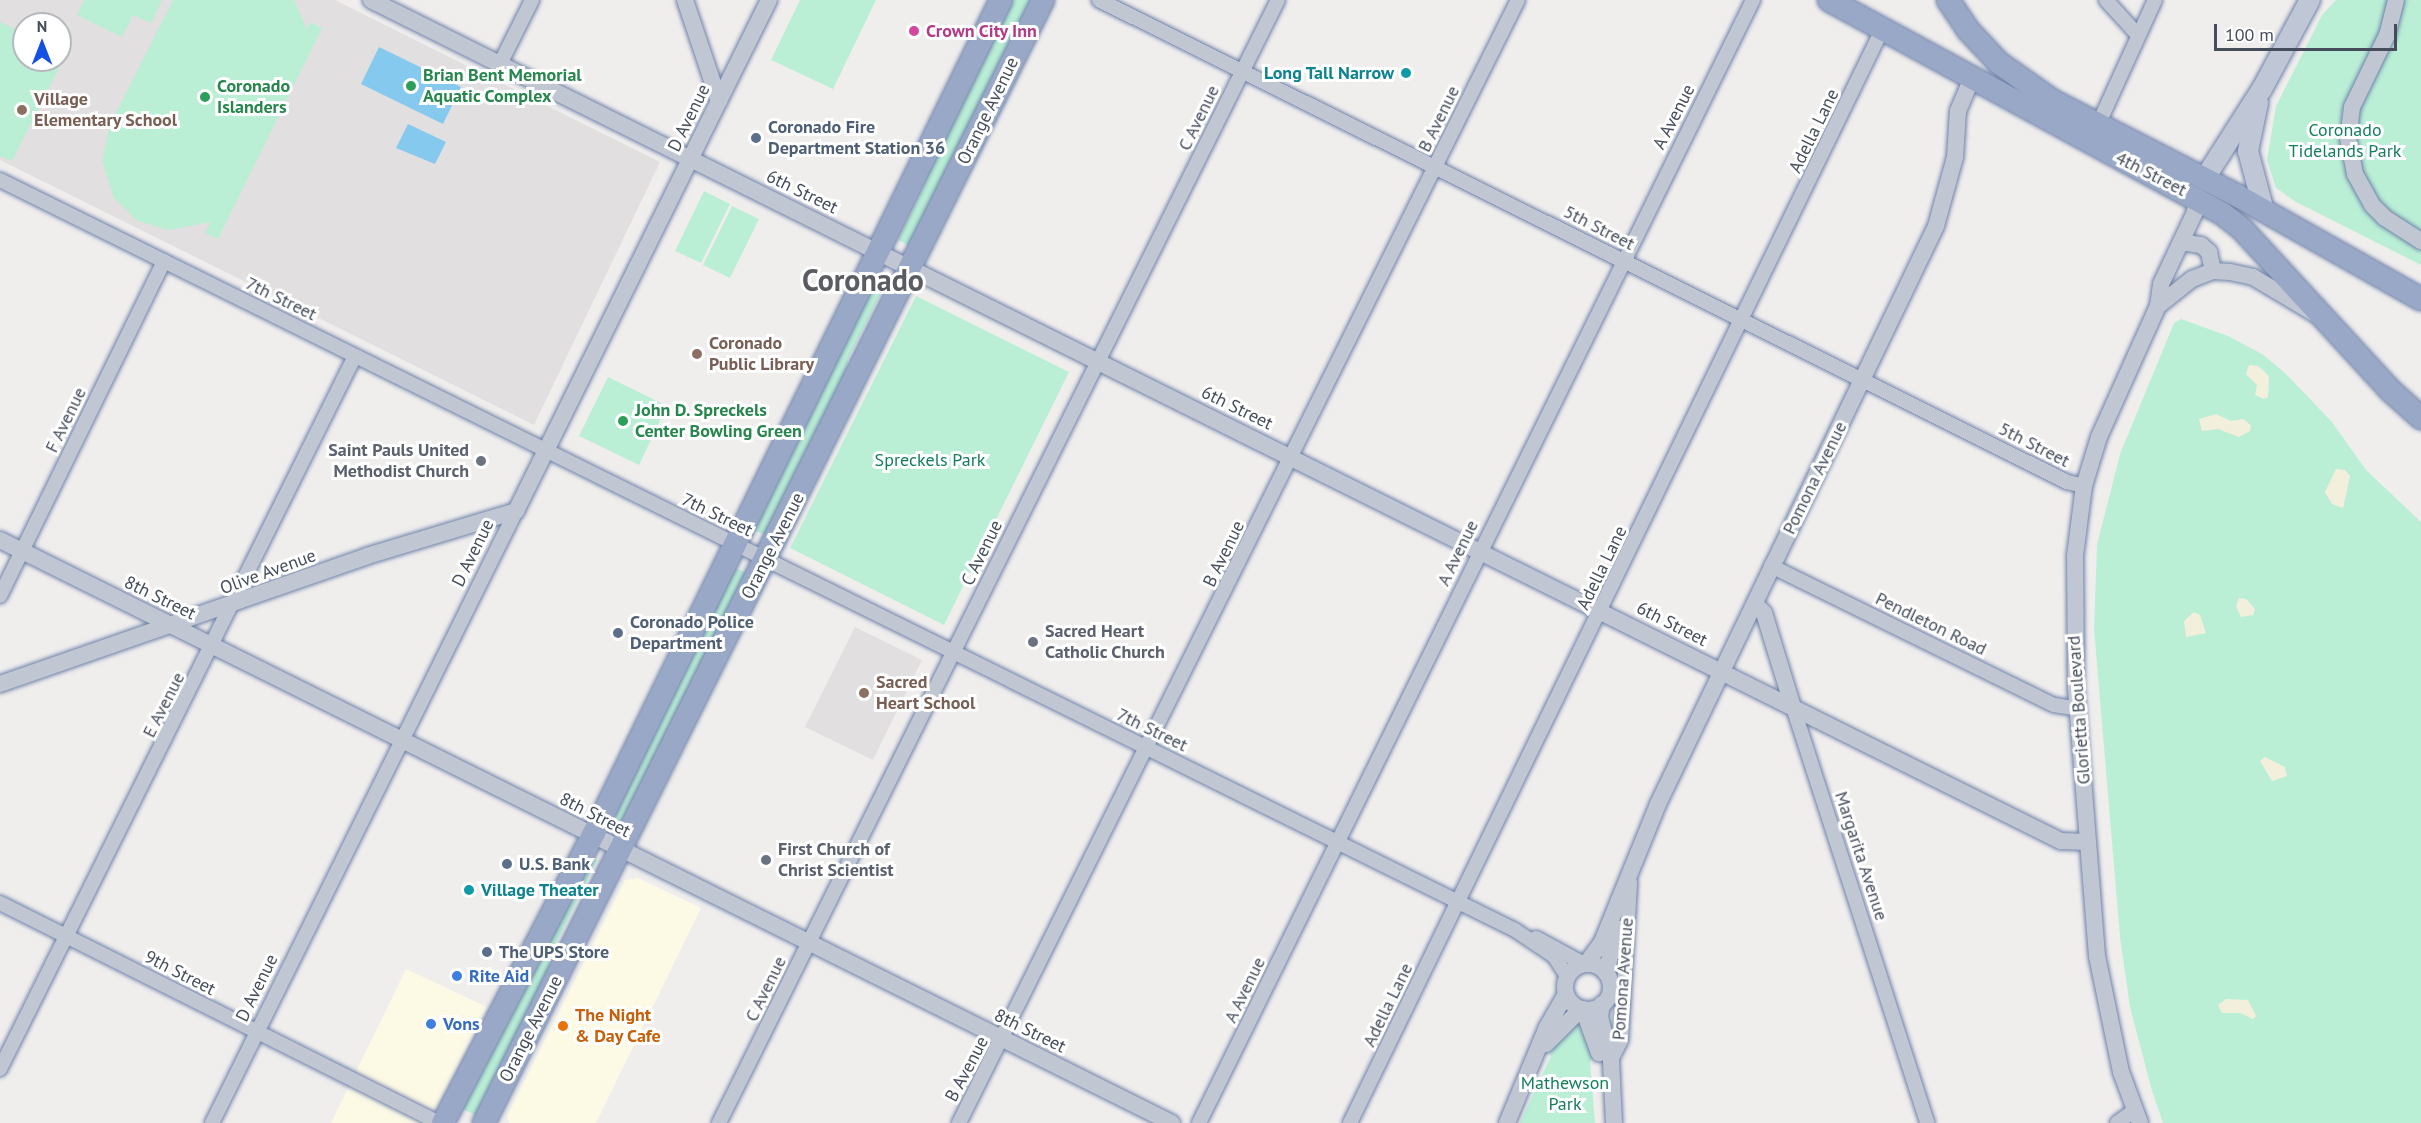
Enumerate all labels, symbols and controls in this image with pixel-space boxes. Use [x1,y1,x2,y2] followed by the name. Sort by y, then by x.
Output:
[12,12,72,72] north arrow
[2217,12,2400,50] scale bar
[37,16,47,36] text: N
[926,20,1038,42] place label: Crown City Inn
[2225,23,2274,46] text: 100 m
[907,24,921,38] marker: Crown City Inn
[953,54,1023,168] street label: Orange Avenue
[1263,62,1394,84] place label: Long Tall Narrow
[423,65,582,107] place label: Brian Bent Memorial Aquatic Complex
[1399,66,1413,80] marker: Long Tall Narrow
[217,76,290,118] place label: Coronado Islanders
[404,79,418,93] marker: Brian Bent Memorial Aquatic Complex
[1648,80,1700,154] street label: A Avenue
[663,81,715,155] street label: D Avenue
[1174,81,1224,155] street label: C Avenue
[1414,82,1464,156] street label: B Avenue
[1784,86,1844,176] street label: Adella Lane
[34,89,178,132] place label: Village Elementary School
[198,90,212,104] marker: Coronado Islanders
[15,103,29,117] marker: Village Elementary School
[768,117,945,160] place label: Coronado Fire Department Station 36
[2289,120,2401,162] park label: Coronado Tidelands Park
[749,131,763,145] marker: Coronado Fire Department Station 36
[2112,147,2190,201] street label: 4th Street
[763,166,841,218] street label: 6th Street
[1560,201,1638,255] street label: 5th Street
[802,262,924,298] district label: Coronado
[242,273,320,325] street label: 7th Street
[709,333,814,376] place label: Coronado Public Library
[690,347,704,361] marker: Coronado Public Library
[1198,382,1276,434] street label: 6th Street
[41,384,91,456] street label: F Avenue
[635,400,802,442] place label: John D. Spreckels Center Bowling Green
[616,414,630,428] marker: John D. Spreckels Center Bowling Green
[1778,418,1852,538] street label: Pomona Avenue
[1995,418,2073,472] street label: 5th Street
[328,440,469,482] place label: Saint Pauls United Methodist Church
[875,449,985,471] park label: Spreckels Park
[474,454,488,468] marker: Saint Pauls United Methodist Church
[678,489,756,541] street label: 7th Street
[737,489,809,603] street label: Orange Avenue
[447,516,499,590] street label: D Avenue
[957,516,1007,590] street label: C Avenue
[1433,516,1483,590] street label: A Avenue
[1199,517,1249,591] street label: B Avenue
[1572,523,1632,613] street label: Adella Lane
[217,545,319,599] street label: Olive Avenue
[121,572,199,624] street label: 8th Street
[1872,588,1990,660] street label: Pendleton Road
[1633,597,1711,651] street label: 6th Street
[630,612,754,654] place label: Coronado Police Department
[1045,621,1166,664] place label: Sacred Heart Catholic Church
[611,626,625,640] marker: Coronado Police Department
[1026,635,1040,649] marker: Sacred Heart Catholic Church
[2063,635,2095,785] street label: Glorietta Boulevard
[138,669,190,741] street label: E Avenue
[876,672,975,714] place label: Sacred Heart School
[857,686,871,700] marker: Sacred Heart School
[1113,704,1191,756] street label: 7th Street
[556,788,634,842] street label: 8th Street
[1830,789,1892,923] street label: Margarita Avenue
[778,839,894,882] place label: First Church of Christ Scientist
[519,853,591,875] place label: U.S. Bank
[759,853,773,867] marker: First Church of Christ Scientist
[500,857,514,871] marker: U.S. Bank
[481,879,599,901] place label: Village Theater
[462,883,476,897] marker: Village Theater
[1608,917,1638,1041] street label: Pomona Avenue
[499,941,609,963] place label: The UPS Store
[480,945,494,959] marker: The UPS Store
[141,946,219,1000] street label: 9th Street
[231,951,283,1025] street label: D Avenue
[741,952,791,1026] street label: C Avenue
[1220,953,1270,1027] street label: A Avenue
[1358,960,1418,1050] street label: Adella Lane
[469,965,530,987] place label: Rite Aid
[450,969,464,983] marker: Rite Aid
[495,972,567,1086] street label: Orange Avenue
[575,1005,662,1048] place label: The Night & Day Cafe
[991,1005,1069,1057] street label: 8th Street
[443,1013,480,1035] place label: Vons
[424,1017,438,1031] marker: Vons
[556,1019,570,1033] marker: The Night & Day Cafe
[941,1032,993,1106] street label: B Avenue
[1521,1073,1609,1116] park label: Mathewson Park

